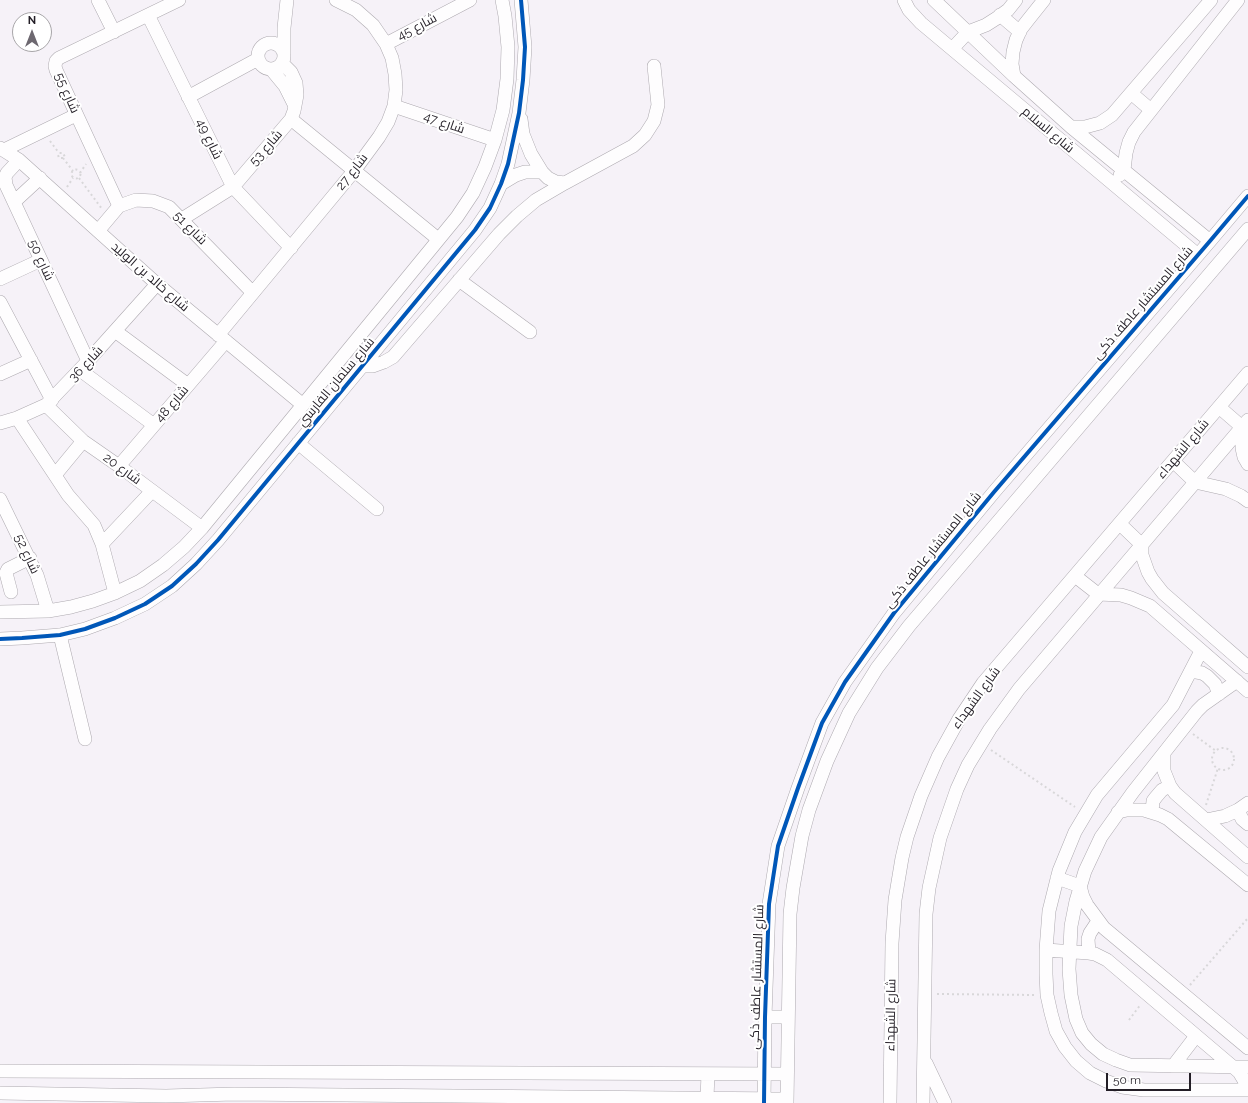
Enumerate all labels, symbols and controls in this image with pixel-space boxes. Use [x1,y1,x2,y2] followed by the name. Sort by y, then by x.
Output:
[394,10,440,44] street label: شارع 45
[12,12,52,52] north arrow
[28,14,36,27] text: N
[51,70,83,116] street label: شارع 55
[1019,104,1077,156] street label: شارع السلام
[421,109,467,137] street label: شارع 47
[193,116,225,162] street label: شارع 49
[246,127,286,169] street label: شارع 53
[333,151,371,193] street label: شارع 27
[170,208,210,248] street label: شارع 51
[25,237,57,283] street label: شارع 50
[108,239,192,315] street label: شارع خالد بن الوليد
[1089,243,1197,363] street label: شارع المستشار عاطف ذكى
[294,334,378,430] street label: شارع سلمان الفارسي
[66,343,106,385] street label: شارع 36
[152,383,192,425] street label: شارع 48
[1154,416,1212,482] street label: شارع الشهداء
[100,450,144,488] street label: شارع 20
[881,489,985,611] street label: شارع المستشار عاطف ذكى
[11,532,43,576] street label: شارع 52
[948,664,1004,732] street label: شارع الشهداء
[747,904,767,1050] street label: شارع المستشار عاطف ذكى
[883,978,899,1052] street label: شارع الشهداء
[1108,1065,1193,1091] scale bar
[1113,1073,1141,1087] text: 50 m

